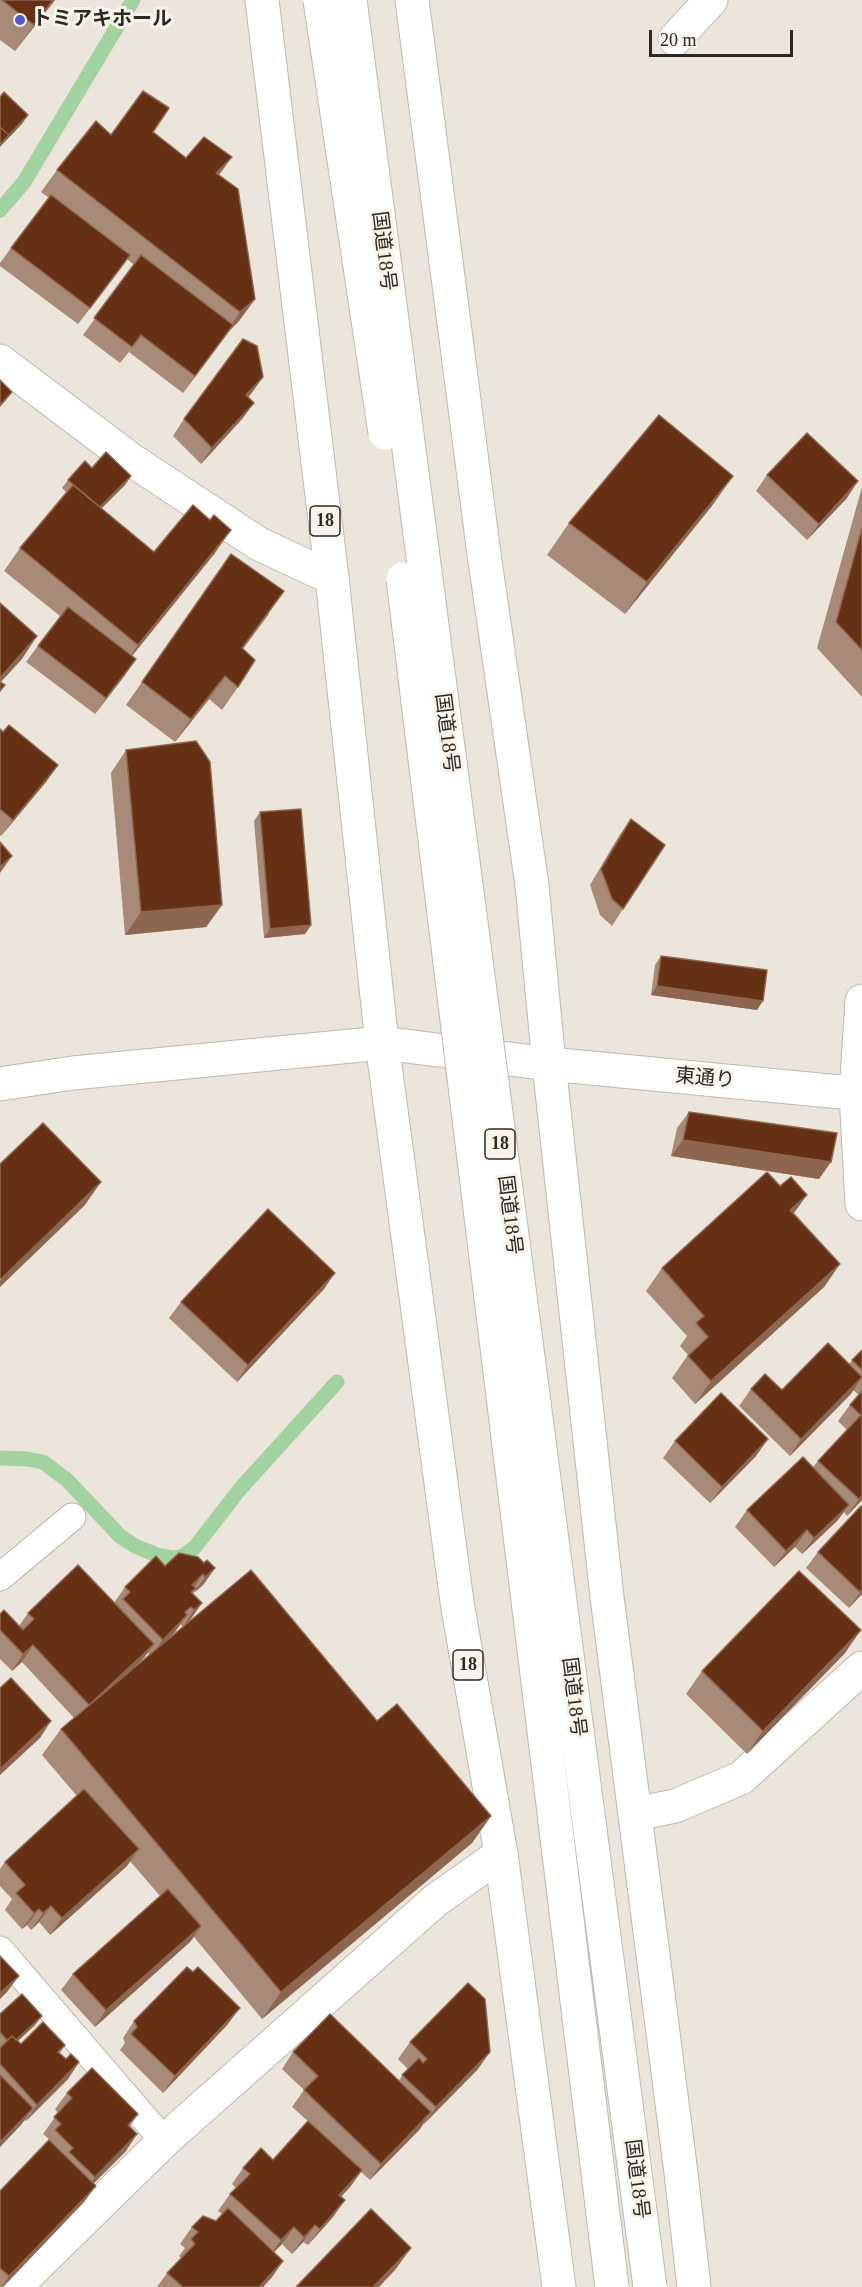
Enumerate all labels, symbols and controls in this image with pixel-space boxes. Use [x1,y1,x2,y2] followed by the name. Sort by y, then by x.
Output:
[32,8,172,32] place label: トミアキホール
[13,13,27,27] marker: トミアキホール
[652,18,796,56] scale bar
[660,30,697,50] text: 20 m
[366,210,400,292] street label: 国道18号
[310,506,340,536] road number: 18
[429,692,463,774] street label: 国道18号
[674,1064,736,1094] street label: 東通り
[485,1129,515,1159] road number: 18
[492,1174,526,1256] street label: 国道18号
[453,1650,483,1680] road number: 18
[556,1656,590,1738] street label: 国道18号
[619,2138,653,2220] street label: 国道18号

